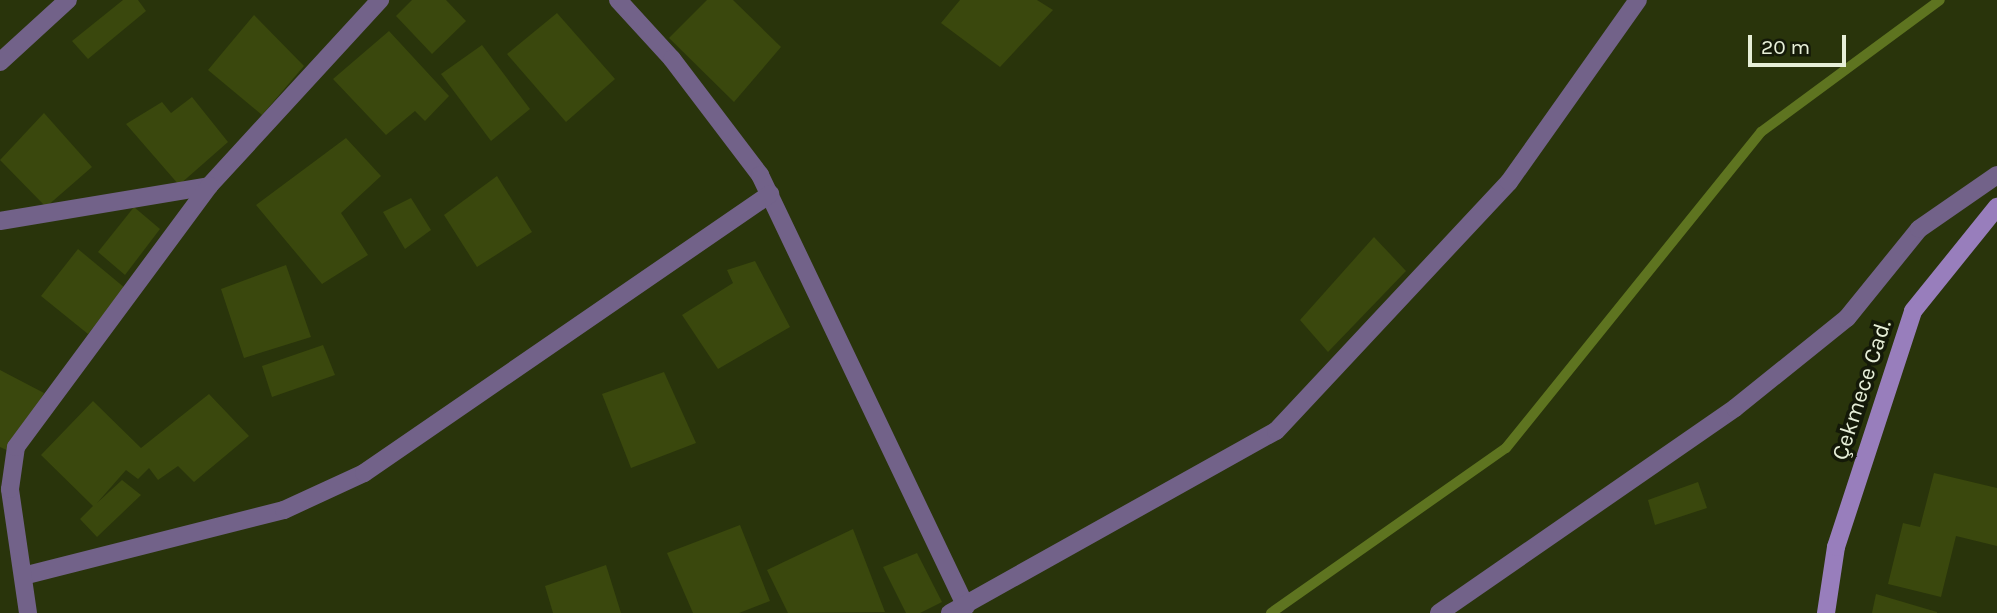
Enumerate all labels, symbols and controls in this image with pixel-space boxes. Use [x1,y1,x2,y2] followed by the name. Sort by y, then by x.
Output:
[1752,21,1850,65] scale bar
[1761,35,1810,59] text: 20 m
[1826,316,1898,464] street label: Çekmece Cad.

